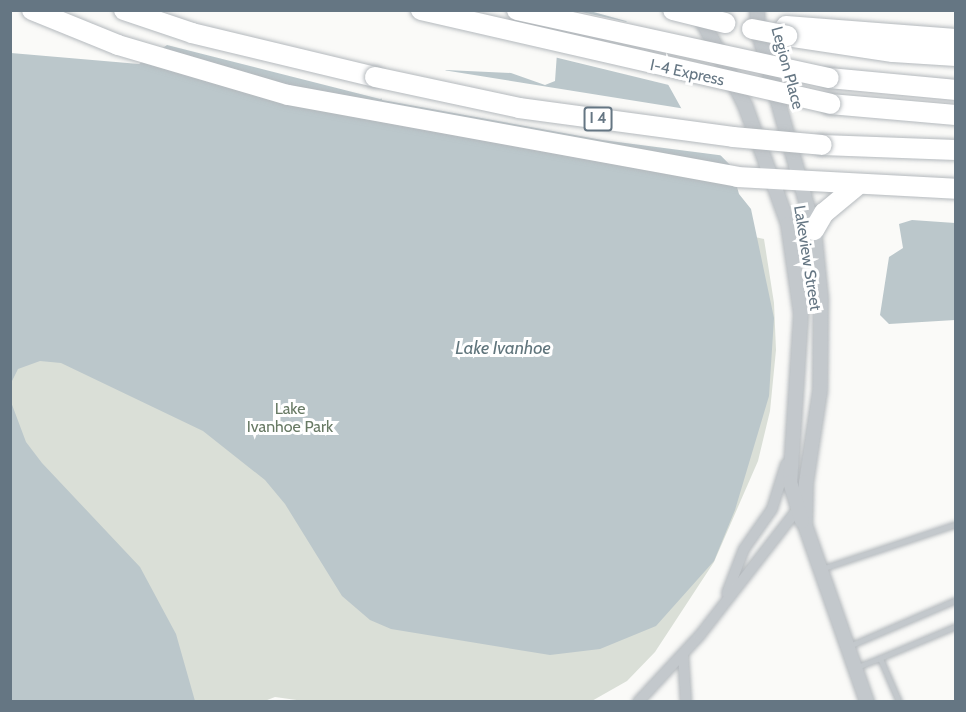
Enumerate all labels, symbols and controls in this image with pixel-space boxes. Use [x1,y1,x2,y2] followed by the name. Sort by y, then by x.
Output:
[767,24,807,112] street label: Legion Place
[648,56,726,90] street label: I-4 Express
[583,107,613,131] road number: I 4
[789,204,825,312] street label: Lakeview Street
[455,337,551,359] water label: Lake Ivanhoe
[247,399,333,437] park label: Lake Ivanhoe Park

